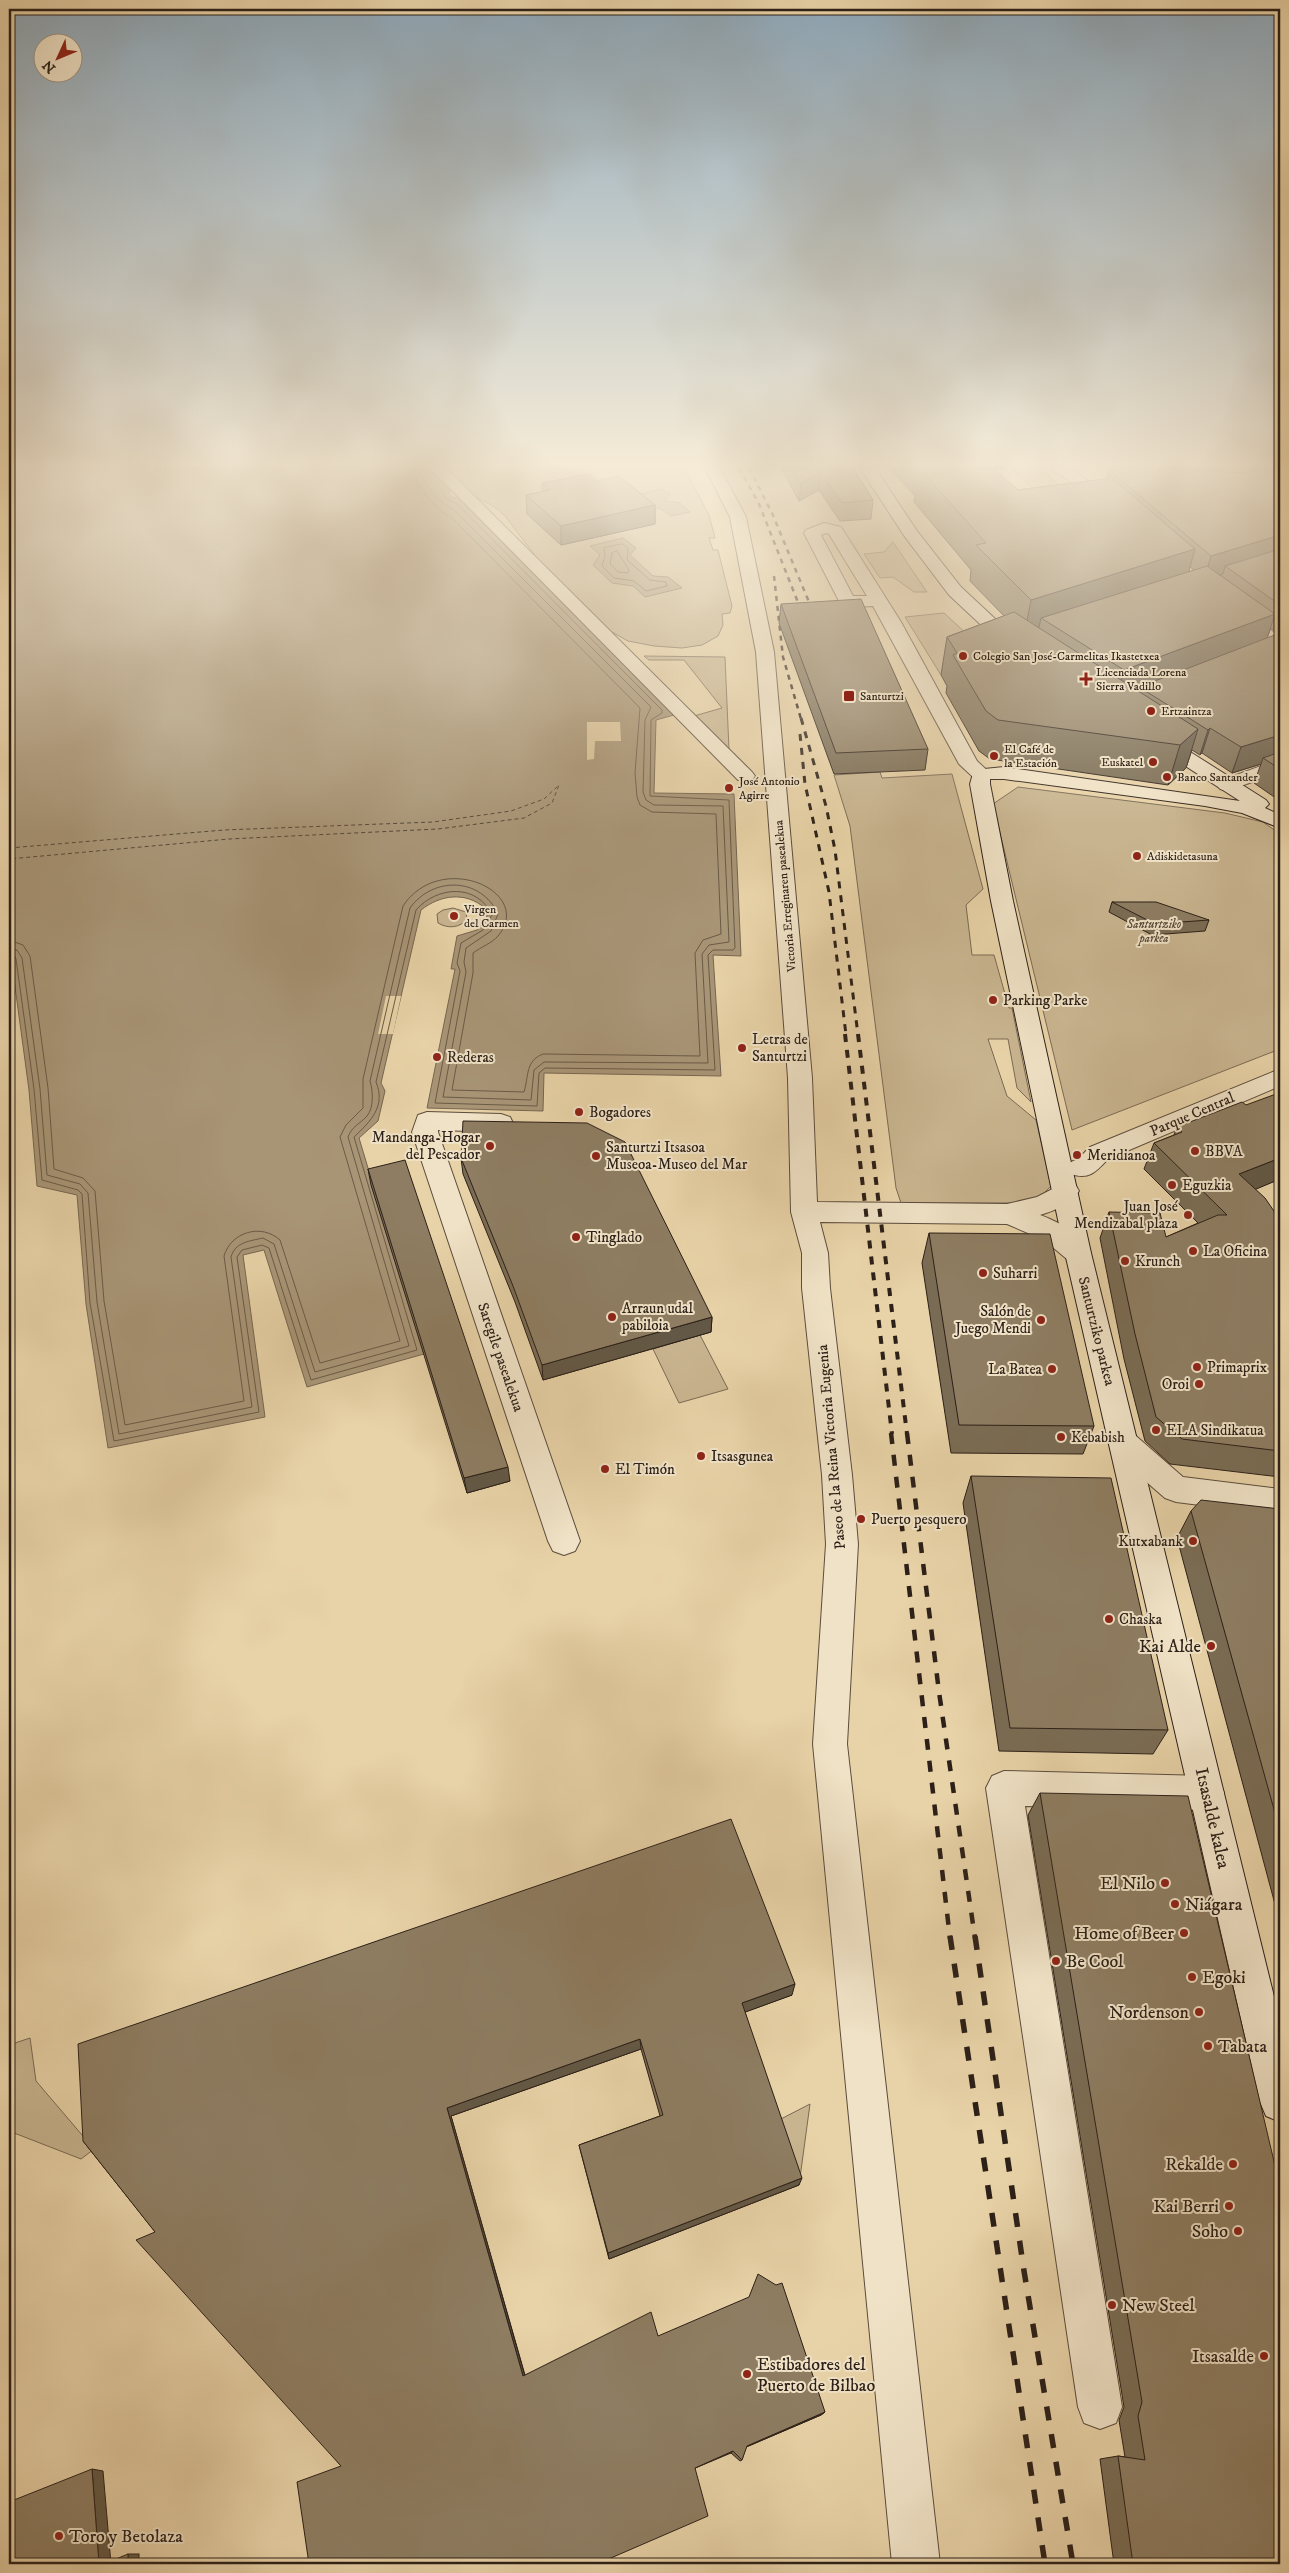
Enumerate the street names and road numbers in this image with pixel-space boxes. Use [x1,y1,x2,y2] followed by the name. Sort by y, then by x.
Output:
[771,819,800,973] street label: Victoria Erreginaren pasealekua
[1147,1088,1238,1141] street label: Parque Central
[1074,1275,1119,1388] street label: Santurtziko parkea
[473,1300,528,1415] street label: Saregile pasealekua
[813,1343,850,1550] street label: Paseo de la Reina Victoria Eugenia
[1190,1766,1234,1871] street label: Itsasalde kalea

